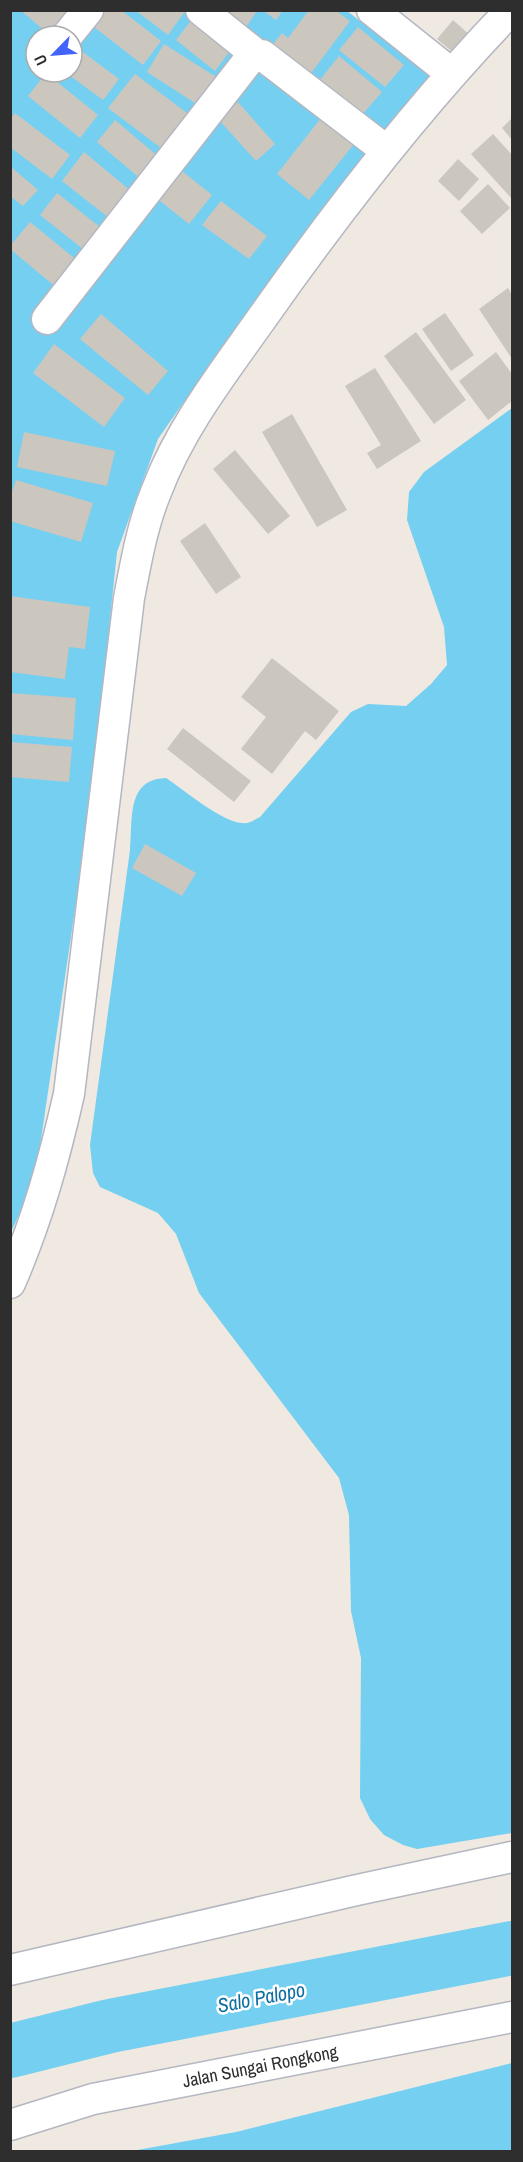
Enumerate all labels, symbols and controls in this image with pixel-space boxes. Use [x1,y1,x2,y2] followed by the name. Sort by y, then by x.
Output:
[24,24,84,84] north arrow
[28,51,52,69] text: U
[215,1975,307,2019] water label: Salo Palopo
[180,2039,340,2093] street label: Jalan Sungai Rongkong

